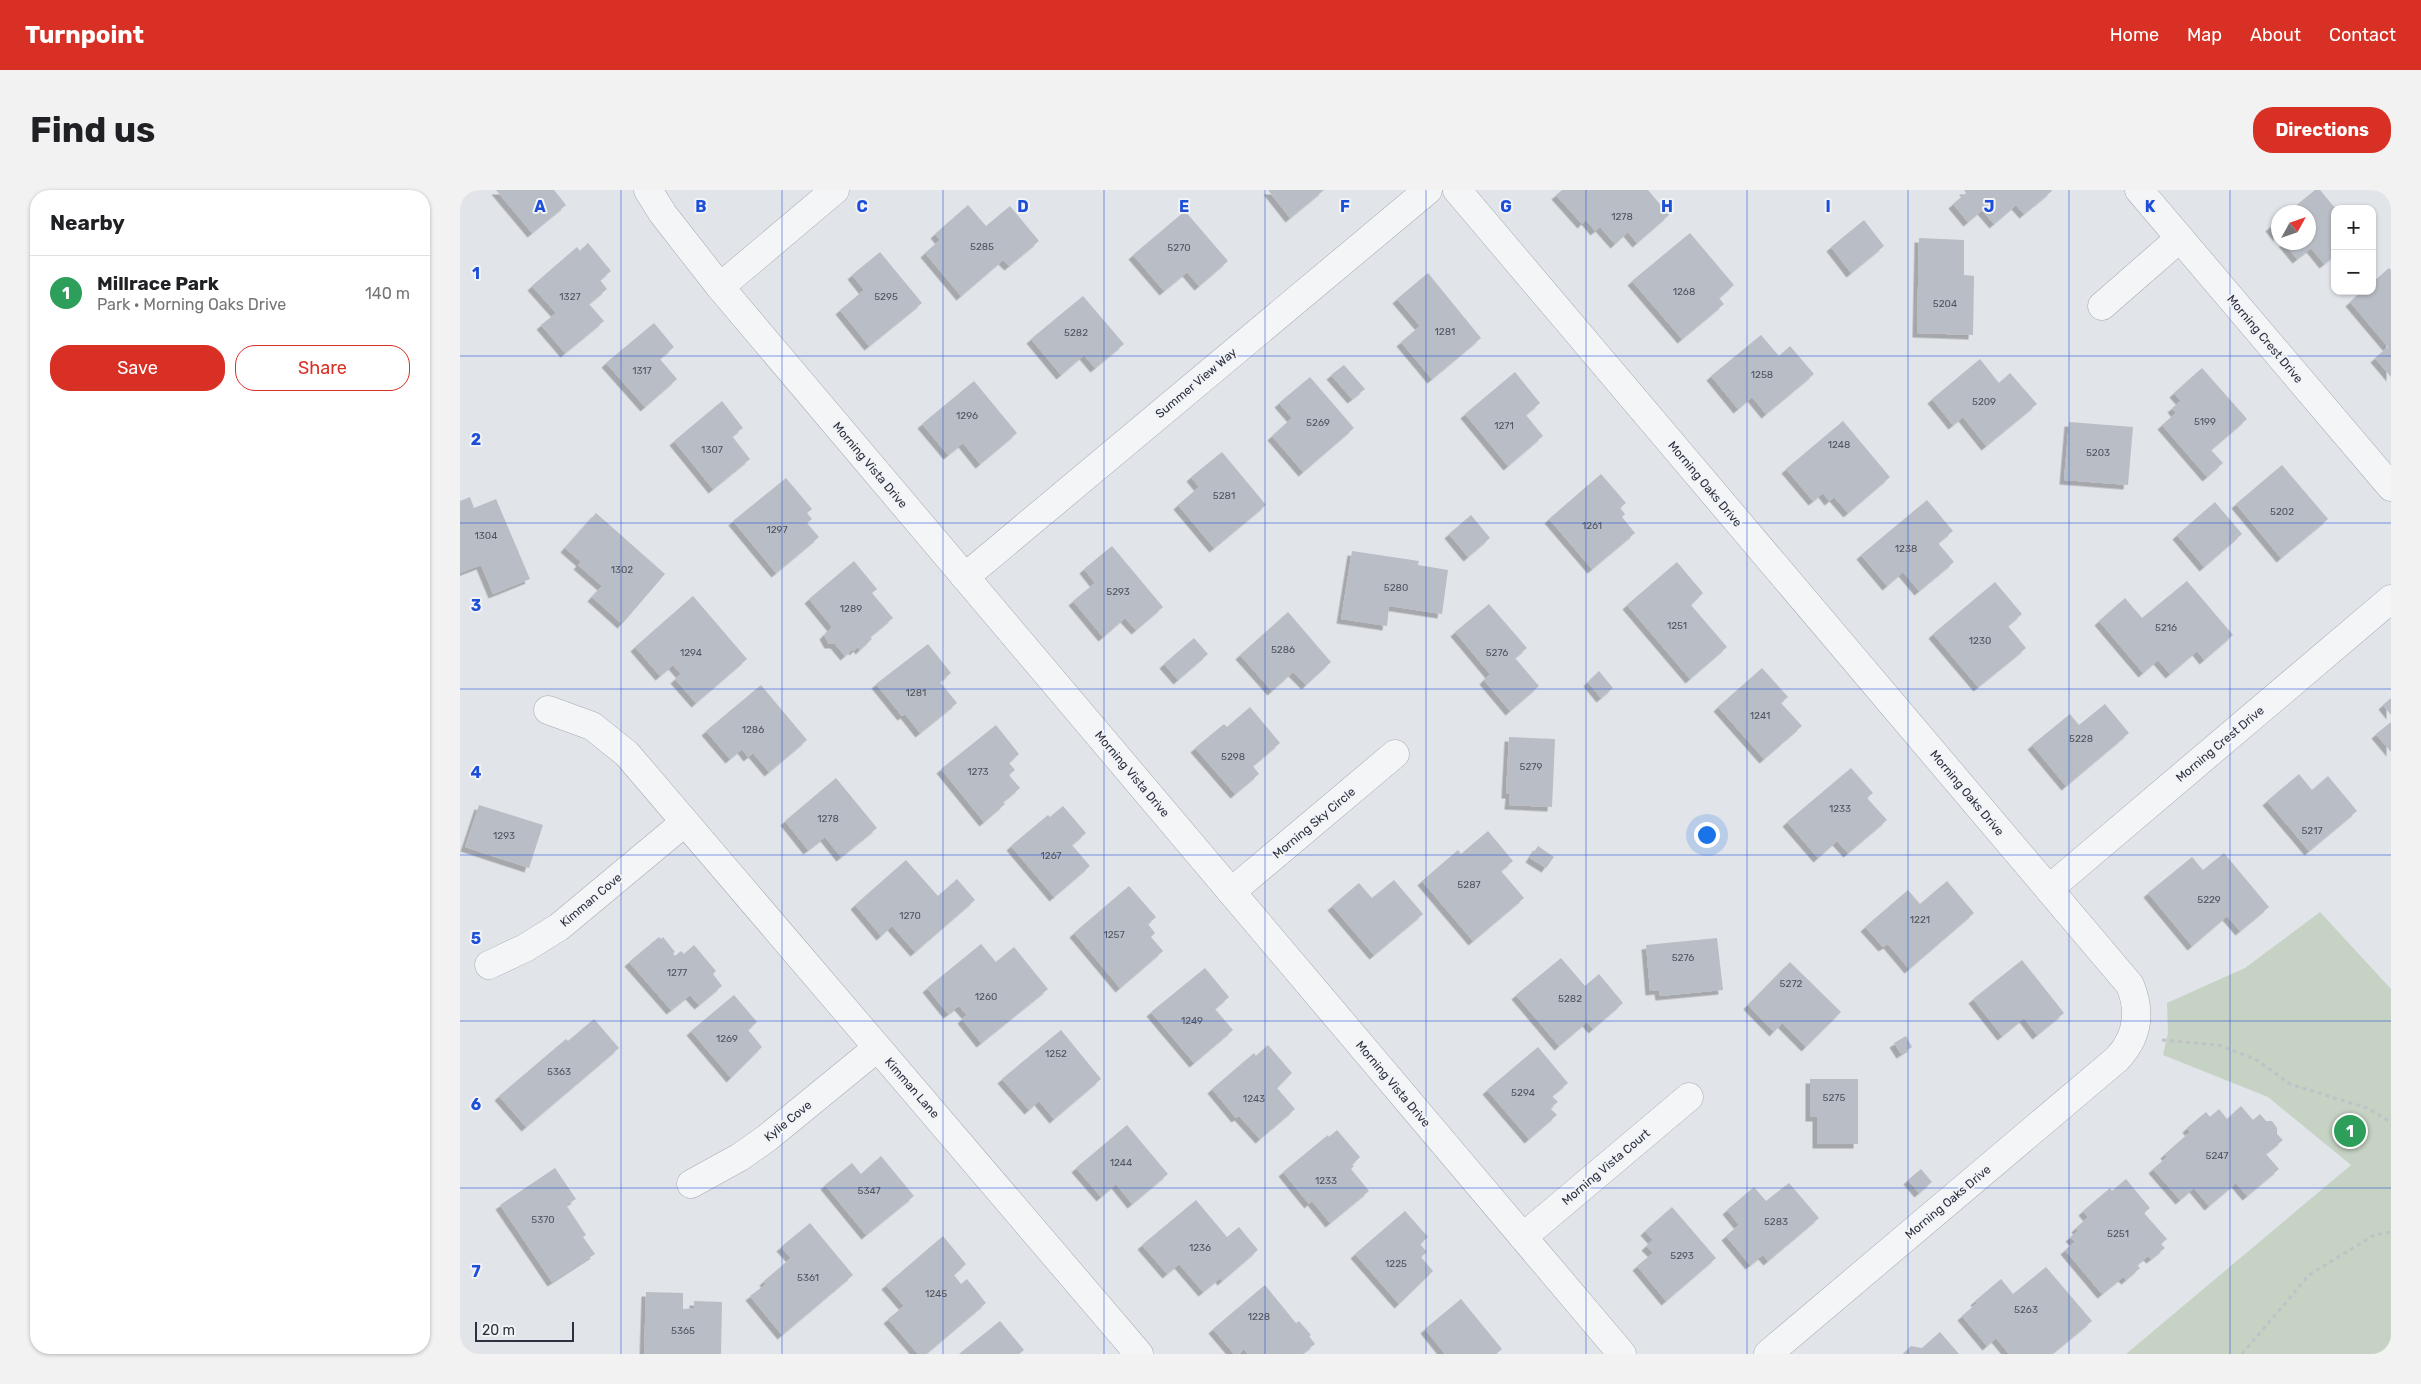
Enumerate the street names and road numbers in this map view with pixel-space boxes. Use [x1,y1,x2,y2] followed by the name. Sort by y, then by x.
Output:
[2224,292,2306,386] street label: Morning Crest Drive
[1153,345,1240,421] street label: Summer View Way
[830,419,910,511] street label: Morning Vista Drive
[1665,438,1745,530] street label: Morning Oaks Drive
[2173,703,2267,785] street label: Morning Crest Drive
[1092,728,1172,820] street label: Morning Vista Drive
[1927,747,2007,839] street label: Morning Oaks Drive
[1270,784,1358,861] street label: Morning Sky Circle
[557,870,625,930] street label: Kimman Cove
[1353,1038,1433,1130] street label: Morning Vista Drive
[882,1055,942,1121] street label: Kimman Lane
[762,1098,815,1144] street label: Kylie Cove
[1559,1126,1653,1208] street label: Morning Vista Court
[1902,1162,1994,1242] street label: Morning Oaks Drive

